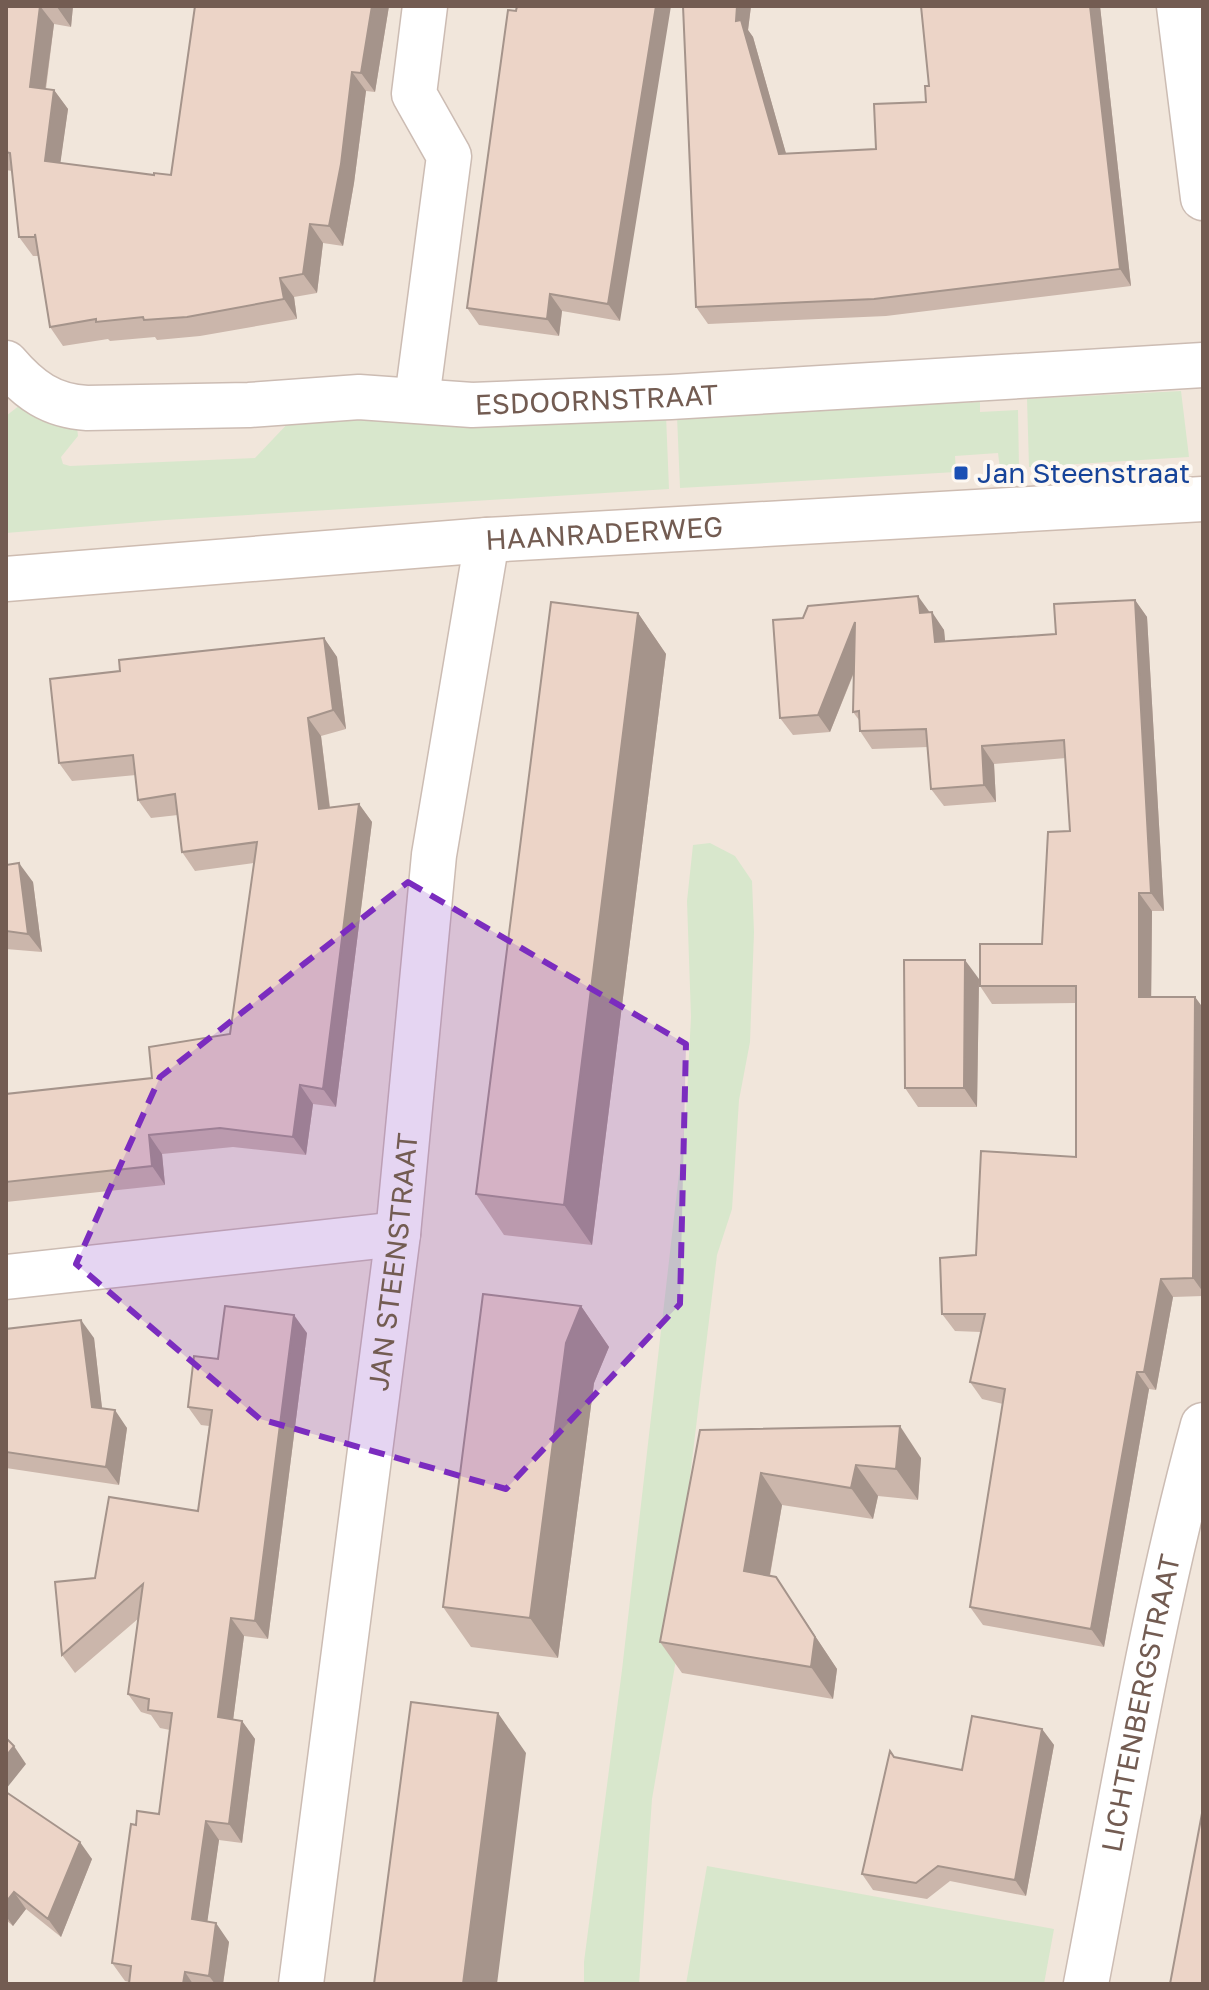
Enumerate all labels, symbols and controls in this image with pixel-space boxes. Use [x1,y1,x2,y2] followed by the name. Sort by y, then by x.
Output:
[474,377,719,421] street label: ESDOORNSTRAAT
[977,456,1190,489] place label: Jan Steenstraat
[952,464,970,482] marker: Jan Steenstraat
[485,510,724,556] street label: HAANRADERWEG
[361,1131,424,1393] street label: JAN STEENSTRAAT
[1094,1551,1186,1855] street label: LICHTENBERGSTRAAT

